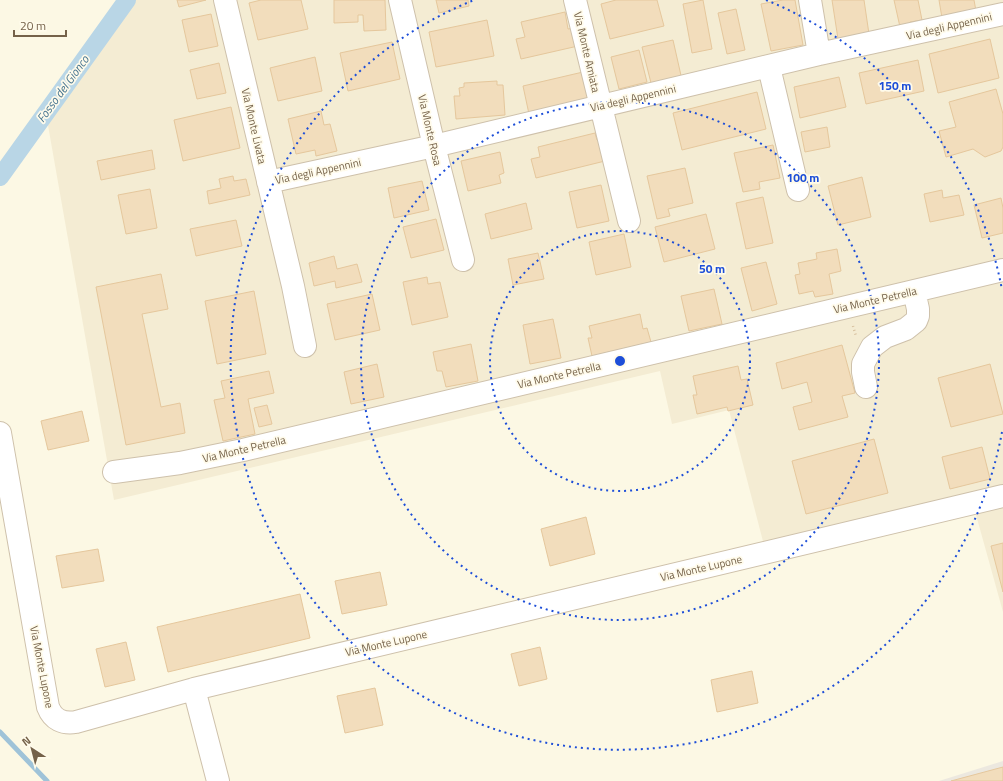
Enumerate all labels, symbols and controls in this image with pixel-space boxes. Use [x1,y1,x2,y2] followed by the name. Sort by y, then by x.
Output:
[905,8,993,44] street label: Via degli Appennini
[570,10,604,94] street label: Via Monte Amiata
[14,12,66,38] scale bar
[20,16,46,35] text: 20 m
[32,50,94,126] water label: Fosso del Gionco
[879,76,911,95] text: 150 m
[589,80,677,116] street label: Via degli Appennini
[238,87,271,166] street label: Via Monte Livata
[414,93,446,168] street label: Via Monte Rosa
[274,154,362,188] street label: Via degli Appennini
[787,168,819,187] text: 100 m
[699,259,725,278] text: 50 m
[832,283,919,317] street label: Via Monte Petrella
[613,354,627,368] centre of rings
[516,358,603,392] street label: Via Monte Petrella
[201,432,288,466] street label: Via Monte Petrella
[658,551,744,585] street label: Via Monte Lupone
[26,624,58,710] street label: Via Monte Lupone
[343,626,429,660] street label: Via Monte Lupone
[12,729,52,769] north arrow
[18,732,34,750] text: N

